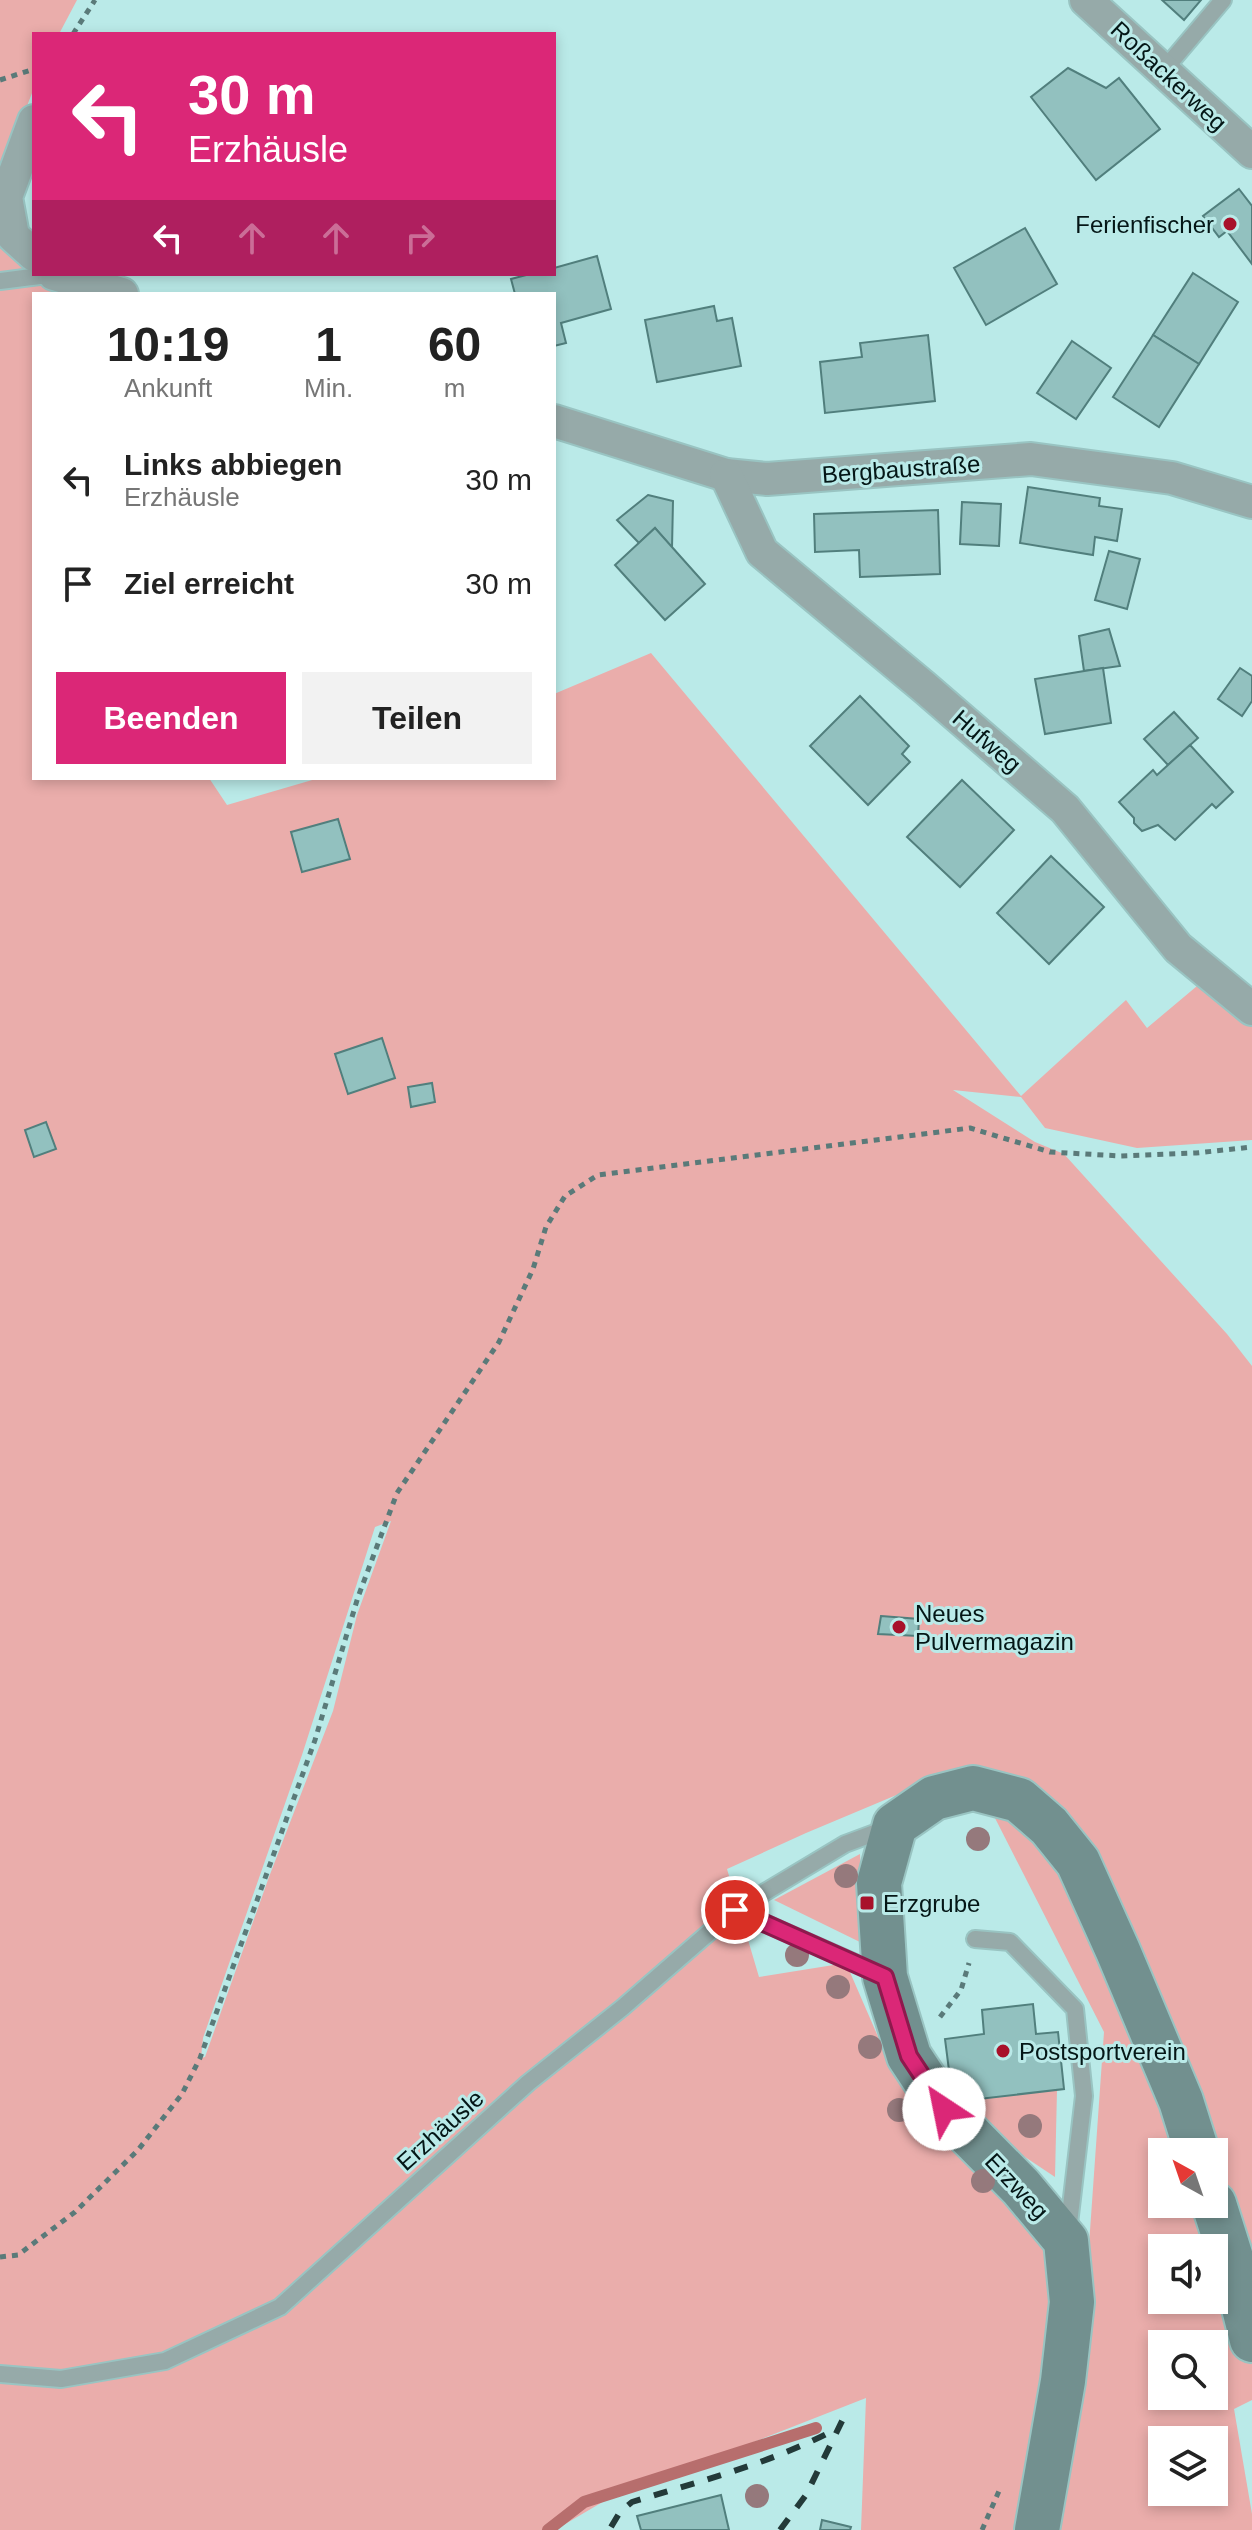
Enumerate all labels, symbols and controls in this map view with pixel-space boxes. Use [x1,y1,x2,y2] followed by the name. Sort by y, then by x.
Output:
[1106,16,1232,136] street label: Roßackerweg
[188,63,316,126] text: 30 m
[56,64,160,168] icon: left
[188,129,348,170] text: Erzhäusle
[1075,211,1214,238] place label: Ferienfischer
[1221,215,1239,233] marker: Ferienfischer
[146,216,190,260] icon: left
[230,216,274,260] icon: ahead
[314,216,358,260] icon: ahead
[398,216,442,260] icon: right
[107,318,229,371] text: 10:19
[315,318,342,371] text: 1
[428,318,481,371] text: 60
[124,373,212,403] text: Ankunft
[304,373,353,403] text: Min.
[444,373,465,403] text: m
[124,448,342,481] text: Links abbiegen
[821,450,981,488] street label: Bergbaustraße
[56,458,100,502] icon: left
[465,463,532,496] text: 30 m
[124,482,240,512] text: Erzhäusle
[56,562,100,606] icon: arrive
[124,567,294,600] text: Ziel erreicht
[465,567,532,600] text: 30 m
[56,672,286,764] button: Beenden
[302,672,532,764] button: Teilen
[947,704,1027,778] street label: Hufweg
[915,1600,1074,1655] place label: Neues Pulvermagazin
[890,1618,908,1636] marker: Neues Pulvermagazin
[701,1876,769,1944] pin
[713,1888,757,1932] icon: arrive
[883,1890,980,1917] place label: Erzgrube
[858,1894,876,1912] marker: Erzgrube
[1019,2038,1186,2065] place label: Postsportverein
[994,2042,1012,2060] marker: Postsportverein
[902,2067,986,2151] position arrow
[391,2084,489,2176] street label: Erzhäusle
[1148,2138,1228,2218] north arrow
[1148,2138,1228,2506] map controls
[980,2148,1054,2224] street label: Erzweg
[1148,2234,1228,2314] button: sound
[1148,2330,1228,2410] button: search
[1148,2426,1228,2506] button: layers

